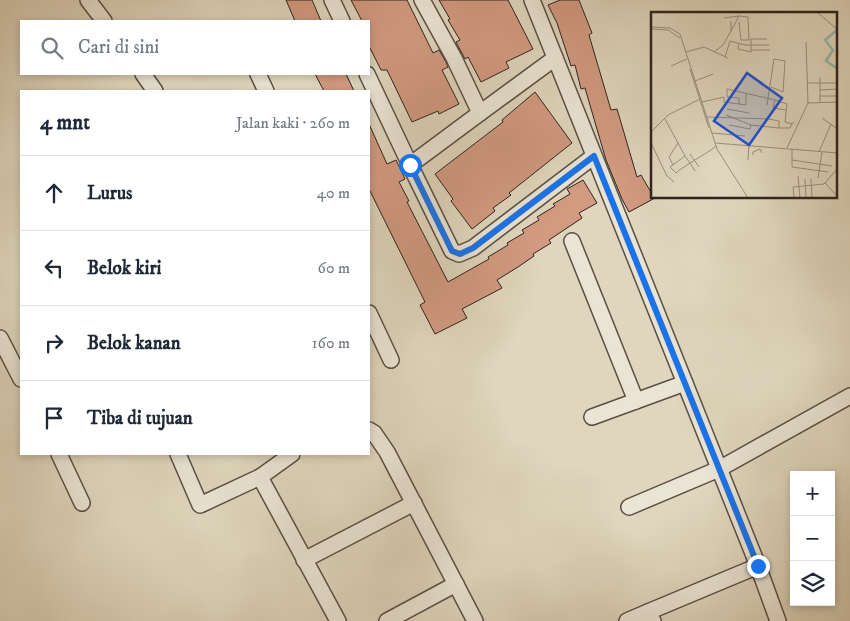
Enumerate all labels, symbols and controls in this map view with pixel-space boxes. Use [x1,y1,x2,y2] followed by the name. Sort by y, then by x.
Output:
[651,12,838,199] inset map
[20,20,370,75] search box
[38,34,66,62] icon: search
[78,36,159,59] text: Cari di sini
[40,110,90,136] text: 4 mnt
[236,113,350,133] text: Jalan kaki · 260 m
[399,154,422,177] route start
[40,179,68,207] icon: ahead
[87,182,132,205] text: Lurus
[317,183,350,203] text: 40 m
[40,254,68,282] icon: left
[87,257,161,280] text: Belok kiri
[318,258,350,278] text: 60 m
[40,329,68,357] icon: right
[87,332,181,355] text: Belok kanan
[312,333,350,353] text: 160 m
[40,404,68,432] icon: arrive
[87,407,193,430] text: Tiba di tujuan
[790,471,835,606] map controls
[790,471,835,516] button: +
[790,516,835,561] button: −
[747,555,770,578] route end
[790,561,835,606] button: layers

